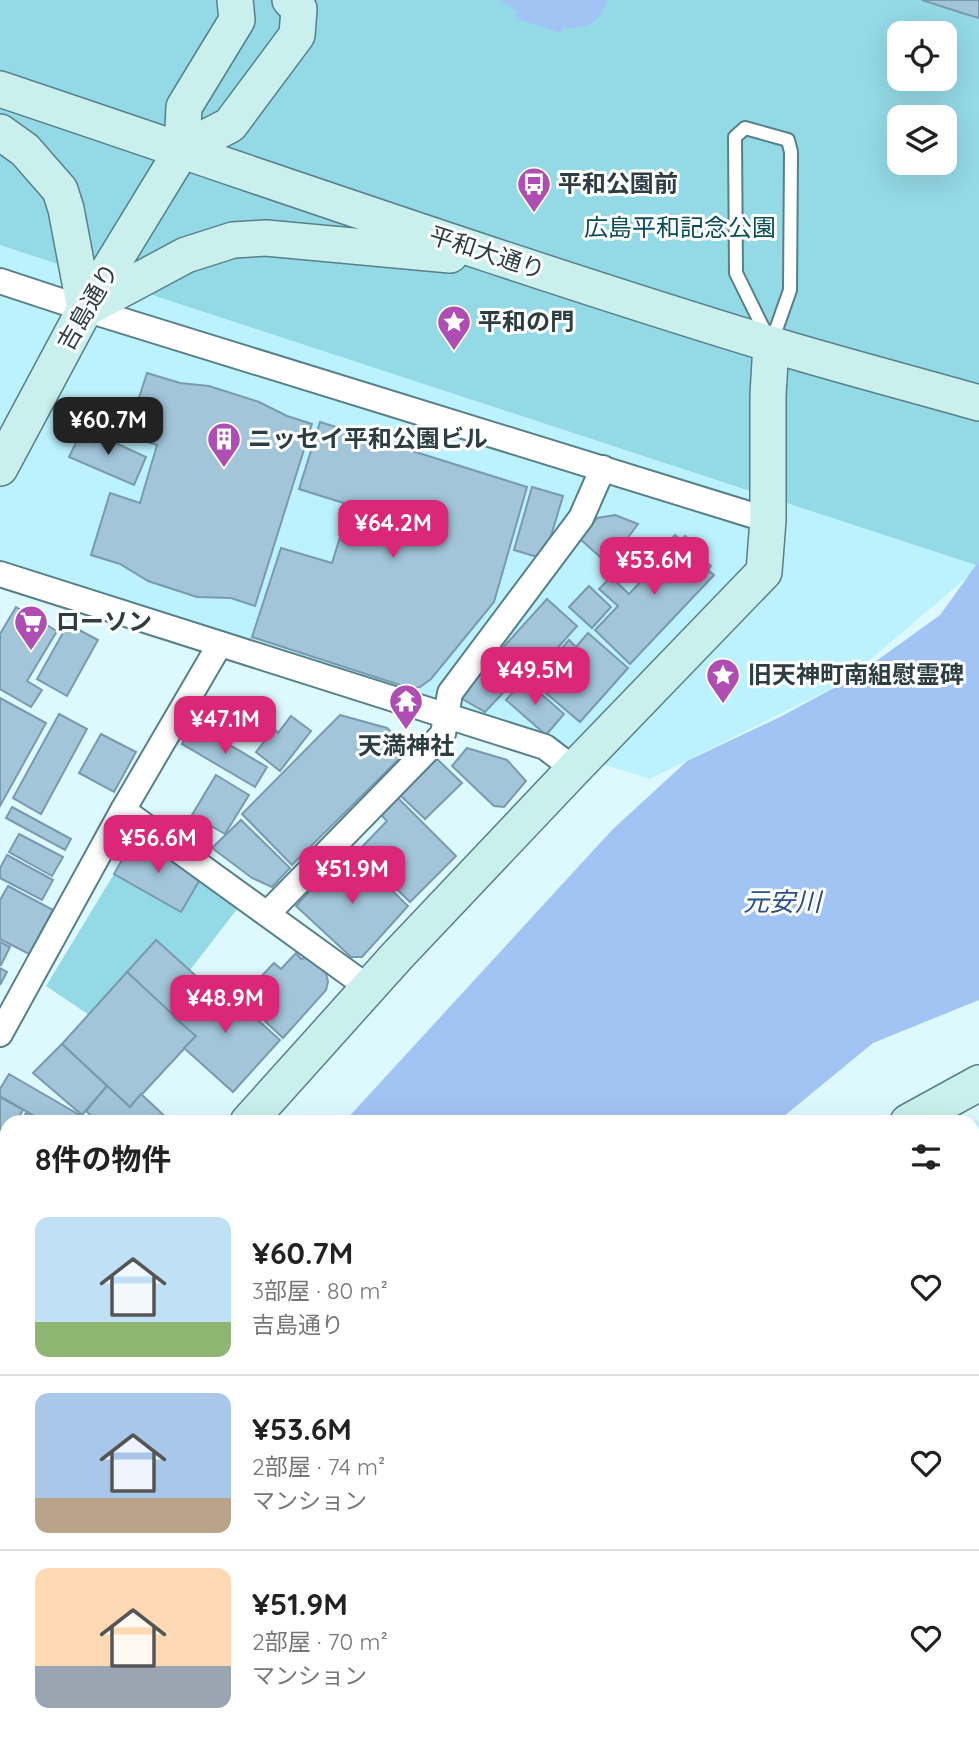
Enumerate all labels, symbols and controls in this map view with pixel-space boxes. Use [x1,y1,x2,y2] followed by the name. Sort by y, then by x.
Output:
[887,21,957,175] map controls
[887,21,957,91] button: locate
[887,105,957,175] button: layers
[515,165,553,214] bus stop icon: 平和公園前
[558,168,678,198] place label: 平和公園前
[584,212,776,242] park label: 広島平和記念公園
[426,219,549,285] street label: 平和大通り
[50,257,124,356] street label: 吉島通り
[435,303,473,352] place icon: 平和の門
[478,306,574,336] place label: 平和の門
[51,398,165,457] pin: ¥60.7M
[69,405,147,434] text: ¥60.7M
[205,420,243,469] building icon: ニッセイ平和公園ビル
[248,423,488,453] place label: ニッセイ平和公園ビル
[336,500,450,560] pin: ¥64.2M
[354,508,432,537] text: ¥64.2M
[597,538,711,597] pin: ¥53.6M
[616,545,692,574] text: ¥53.6M
[12,603,50,652] supermarket icon: ローソン
[56,606,152,636] place label: ローソン
[478,648,592,707] pin: ¥49.5M
[497,655,573,684] text: ¥49.5M
[704,656,742,705] place icon: 旧天神町南組慰霊碑
[748,659,964,689] place label: 旧天神町南組慰霊碑
[387,682,425,731] temple icon: 天満神社
[168,696,282,756] pin: ¥47.1M
[190,704,260,733] text: ¥47.1M
[358,730,454,760] place label: 天満神社
[101,816,215,875] pin: ¥56.6M
[120,823,196,852] text: ¥56.6M
[295,846,409,906] pin: ¥51.9M
[315,854,389,883] text: ¥51.9M
[743,885,824,918] water label: 元安川
[168,976,282,1035] pin: ¥48.9M
[186,983,264,1012] text: ¥48.9M
[907,1138,945,1176] icon: filters
[35,1140,171,1178] text: 8件の物件
[252,1234,353,1272] text: ¥60.7M
[91,1245,175,1329] icon: home
[907,1268,945,1306] icon: heart
[252,1276,388,1305] text: 3部屋 · 80 m²
[252,1310,344,1339] text: 吉島通り
[252,1410,352,1448] text: ¥53.6M
[91,1421,175,1505] icon: home
[907,1444,945,1482] icon: heart
[252,1452,385,1481] text: 2部屋 · 74 m²
[252,1486,367,1515] text: マンション
[252,1585,348,1623] text: ¥51.9M
[91,1596,175,1680] icon: home
[907,1619,945,1657] icon: heart
[252,1627,388,1656] text: 2部屋 · 70 m²
[252,1661,367,1690] text: マンション

